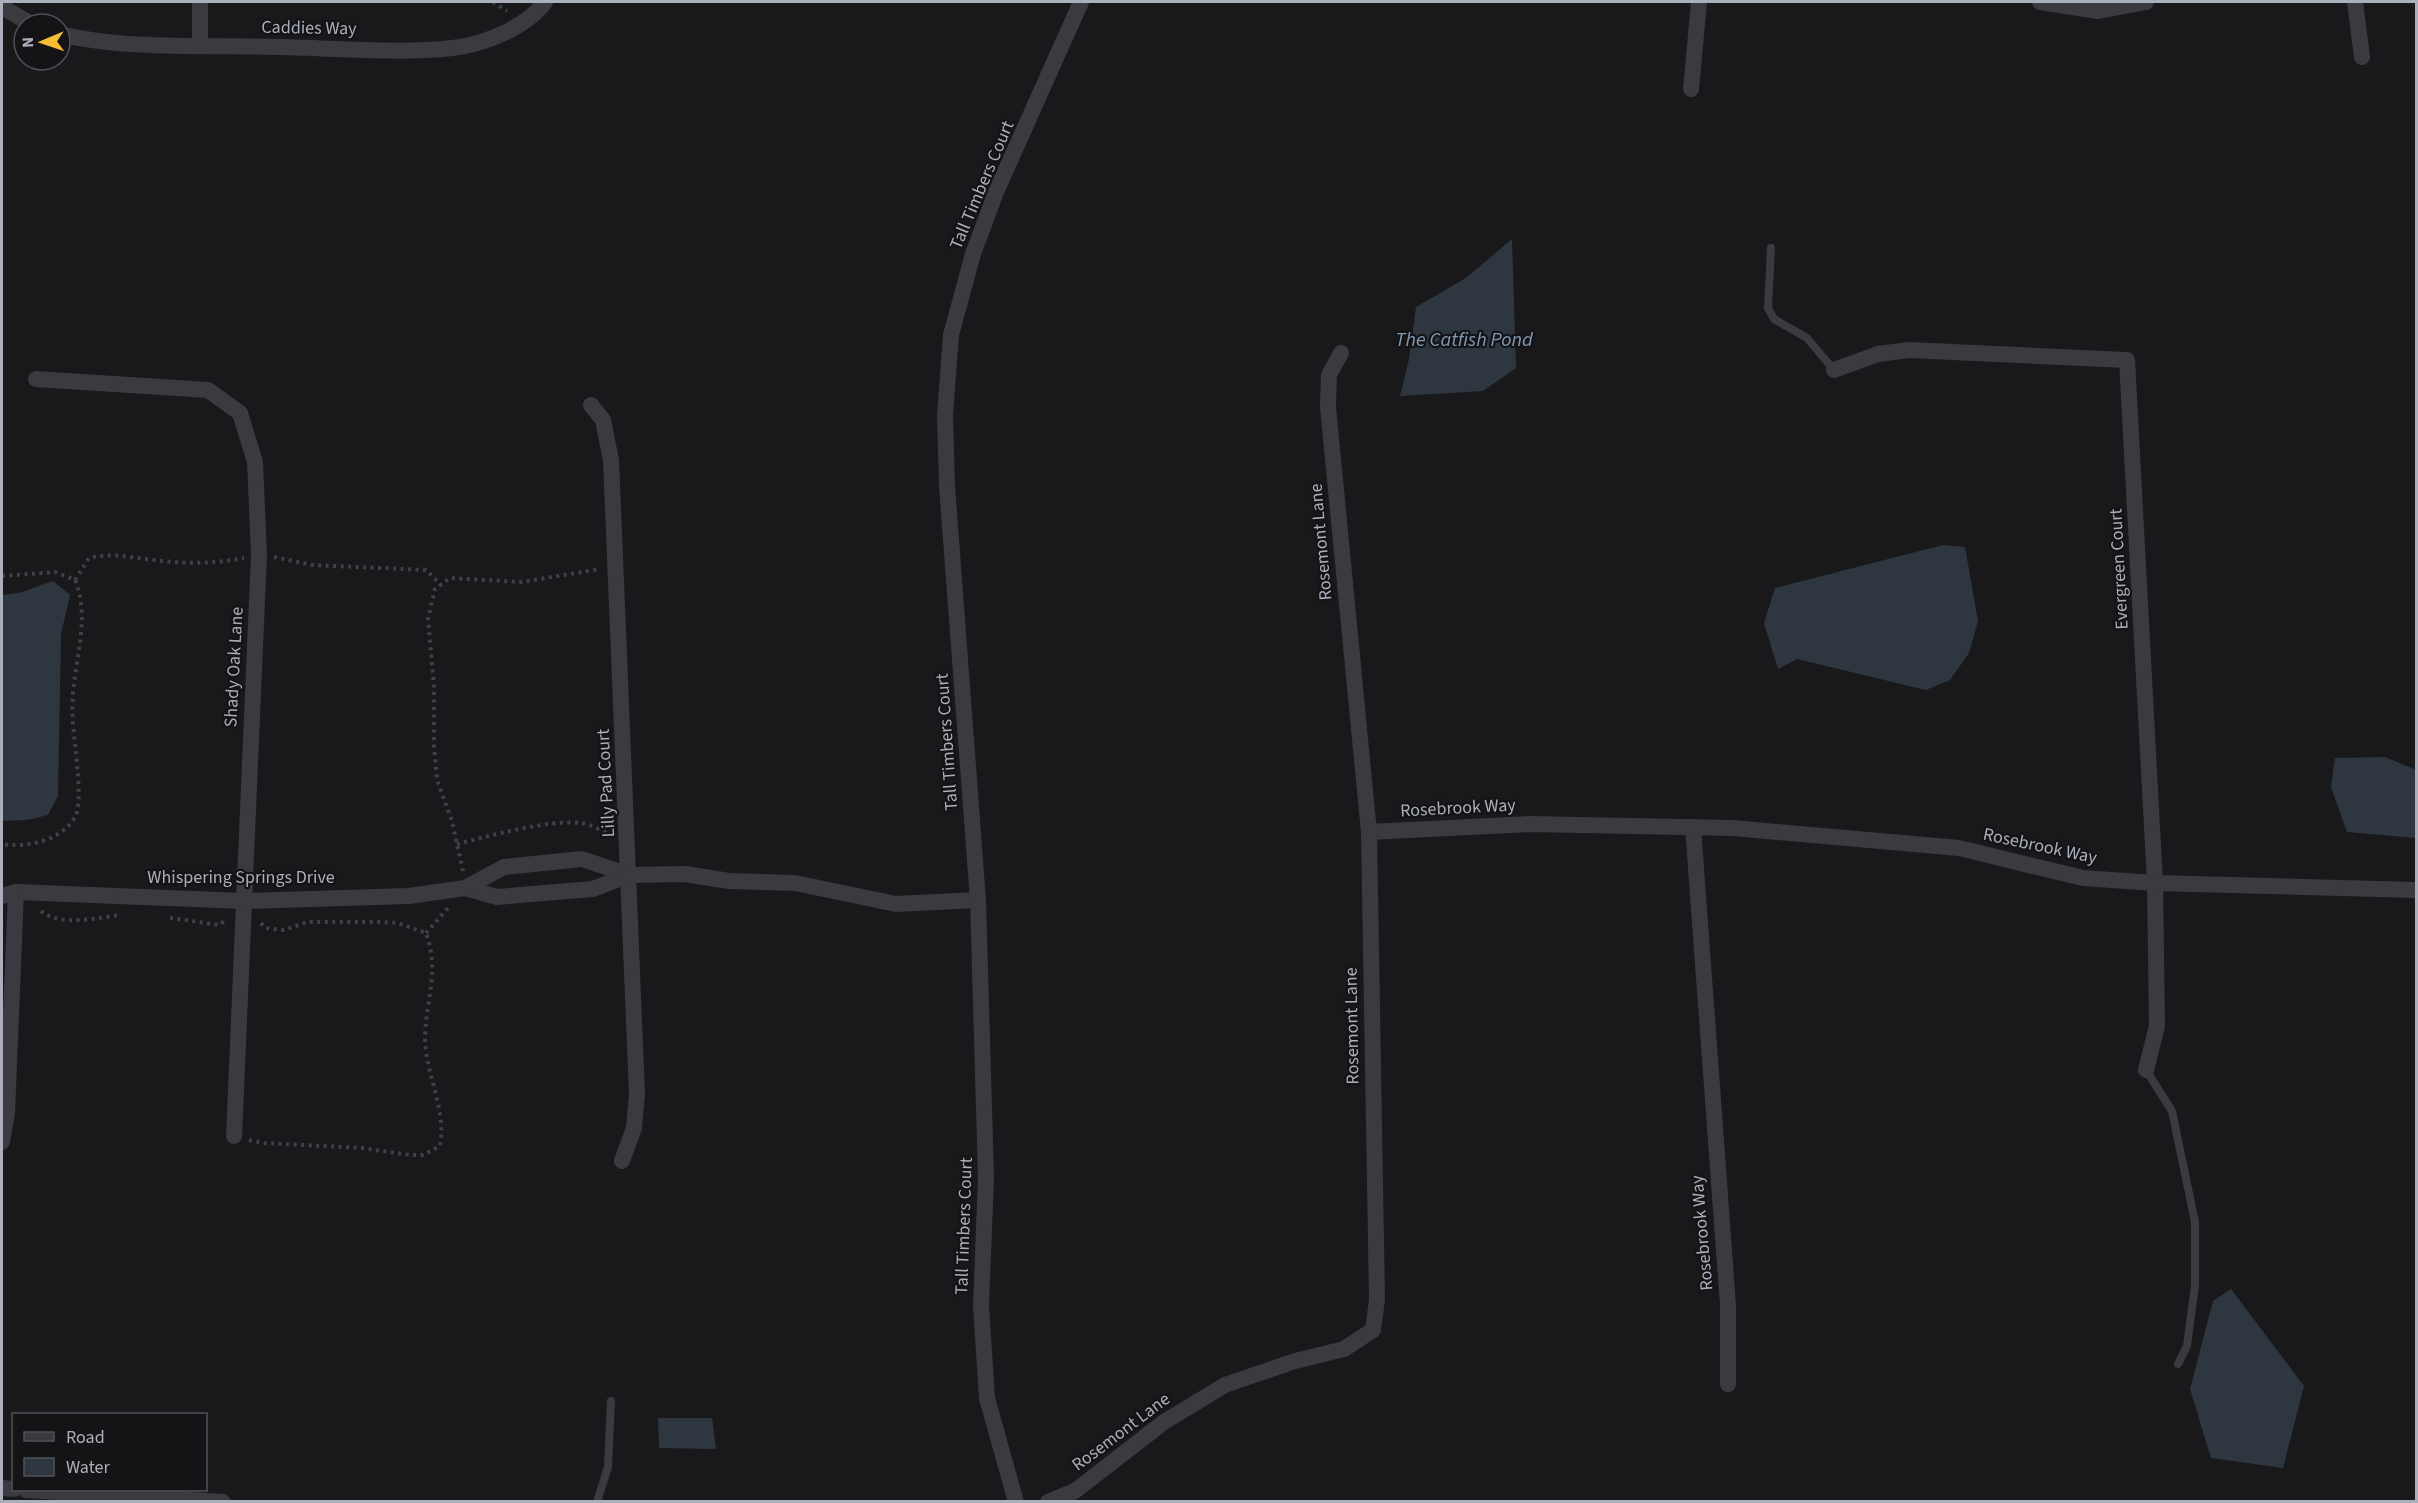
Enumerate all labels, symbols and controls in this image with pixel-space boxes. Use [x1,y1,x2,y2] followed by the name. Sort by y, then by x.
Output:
[12,12,72,72] north arrow
[261,15,357,41] street label: Caddies Way
[17,37,39,48] text: N
[944,117,1020,253] street label: Tall Timbers Court
[1395,326,1534,354] water label: The Catfish Pond
[1303,483,1339,601] street label: Rosemont Lane
[2103,508,2135,630] street label: Evergreen Court
[218,606,250,728] street label: Shady Oak Lane
[930,673,964,811] street label: Tall Timbers Court
[591,728,621,838] street label: Lilly Pad Court
[1400,792,1517,824] street label: Rosebrook Way
[1981,822,2100,870] street label: Rosebrook Way
[147,865,335,890] street label: Whispering Springs Drive
[1338,967,1366,1085] street label: Rosemont Lane
[949,1157,979,1295] street label: Tall Timbers Court
[1684,1174,1719,1292] street label: Rosebrook Way
[1067,1387,1175,1477] street label: Rosemont Lane
[12,1413,207,1491] legend
[66,1425,105,1450] text: Road
[66,1455,110,1480] text: Water

